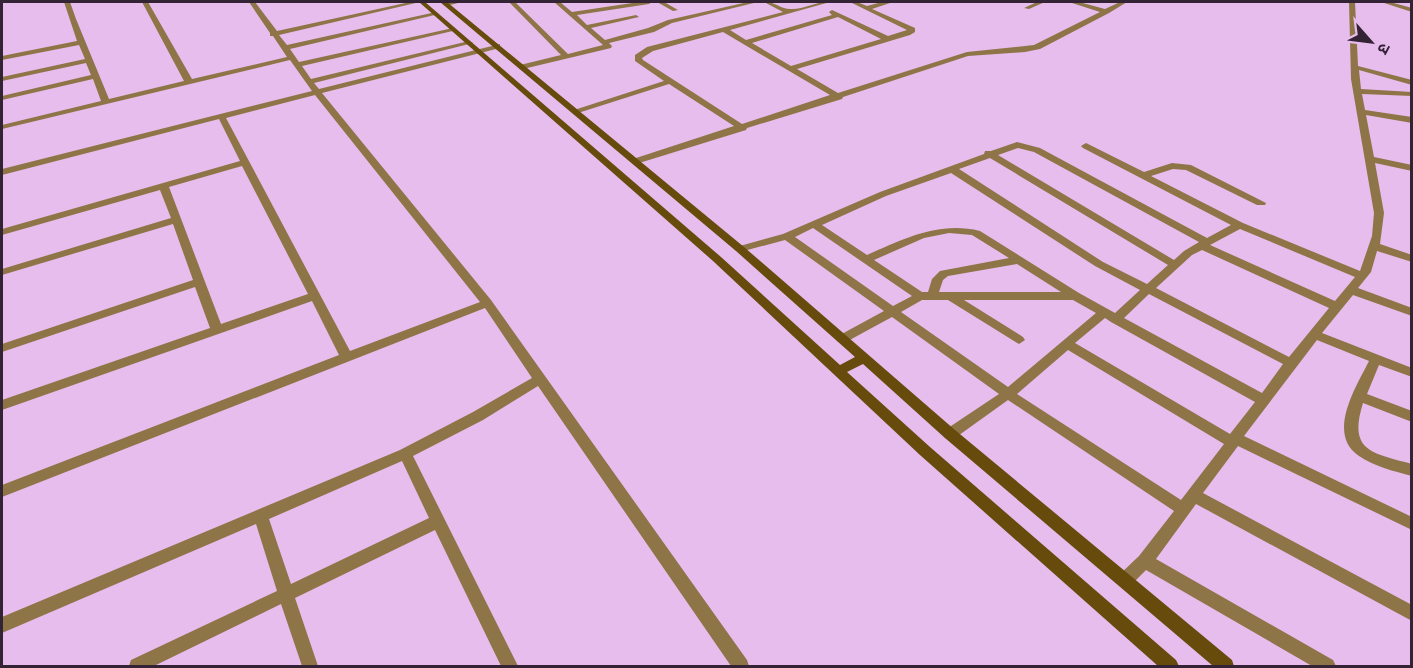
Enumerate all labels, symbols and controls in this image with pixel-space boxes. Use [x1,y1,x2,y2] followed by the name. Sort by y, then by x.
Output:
[1341,12,1401,72] north arrow
[1373,40,1395,58] text: उ

